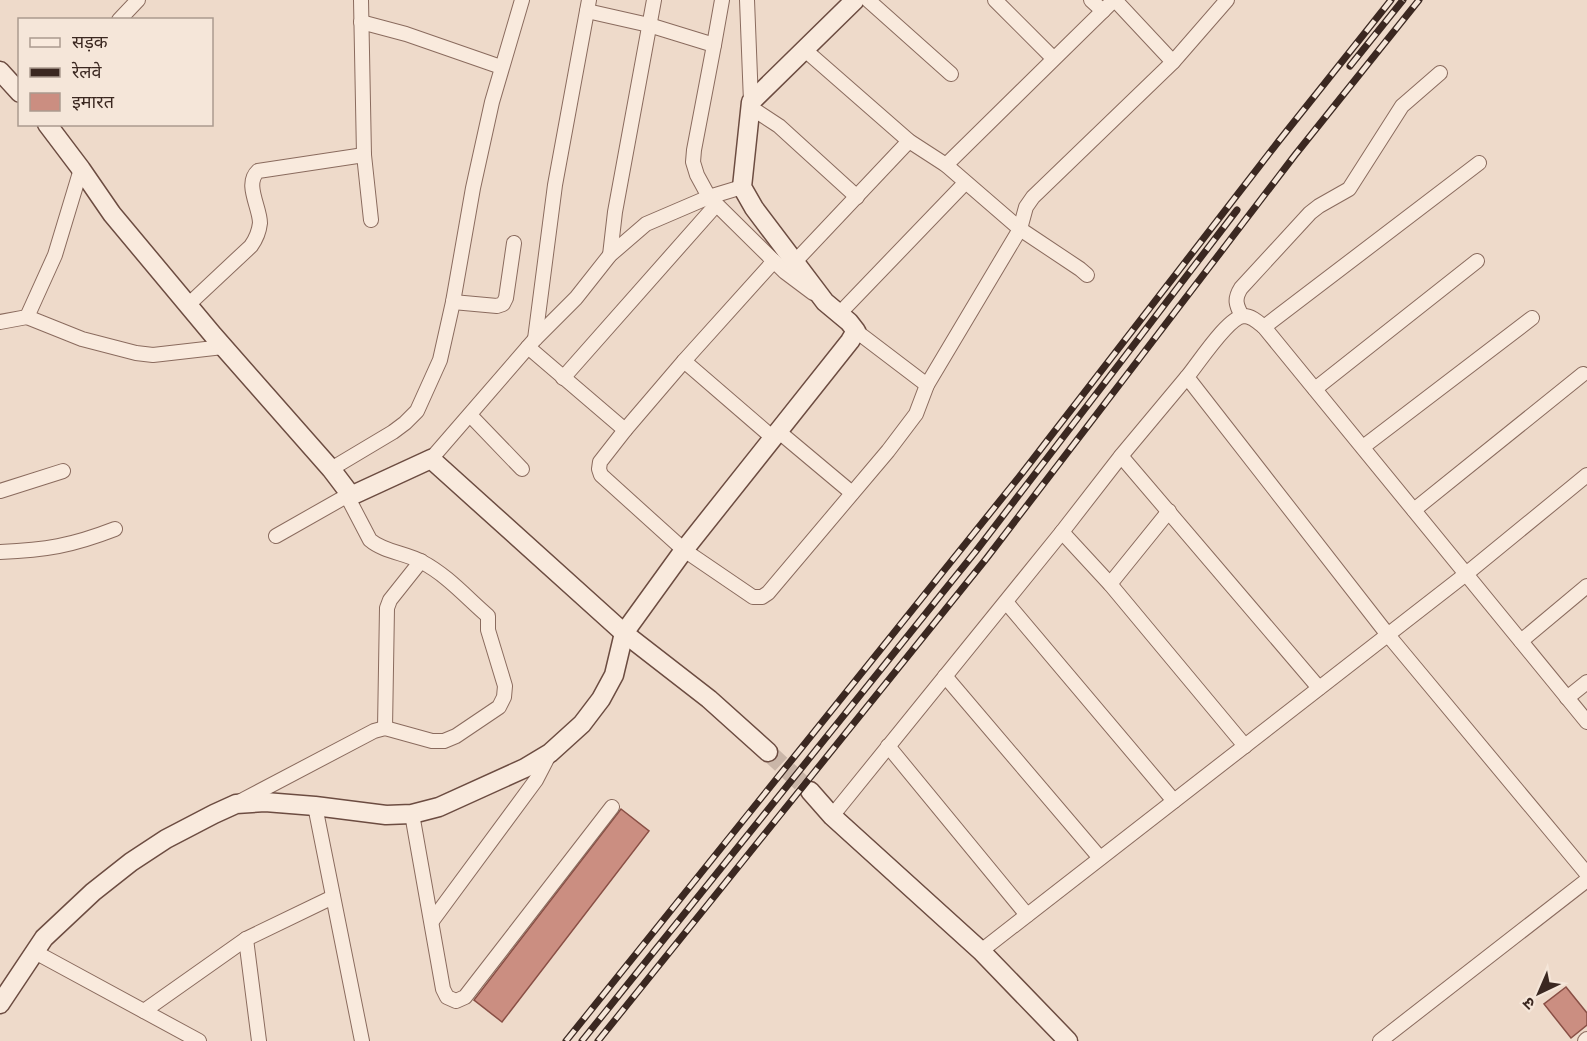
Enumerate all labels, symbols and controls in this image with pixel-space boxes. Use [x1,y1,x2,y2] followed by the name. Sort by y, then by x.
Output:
[18,18,213,126] legend
[72,29,109,53] text: सड़क
[71,59,103,83] text: रेलवे
[72,89,115,113] text: इमारत
[1509,963,1569,1023] north arrow
[1517,992,1540,1015] text: उ

